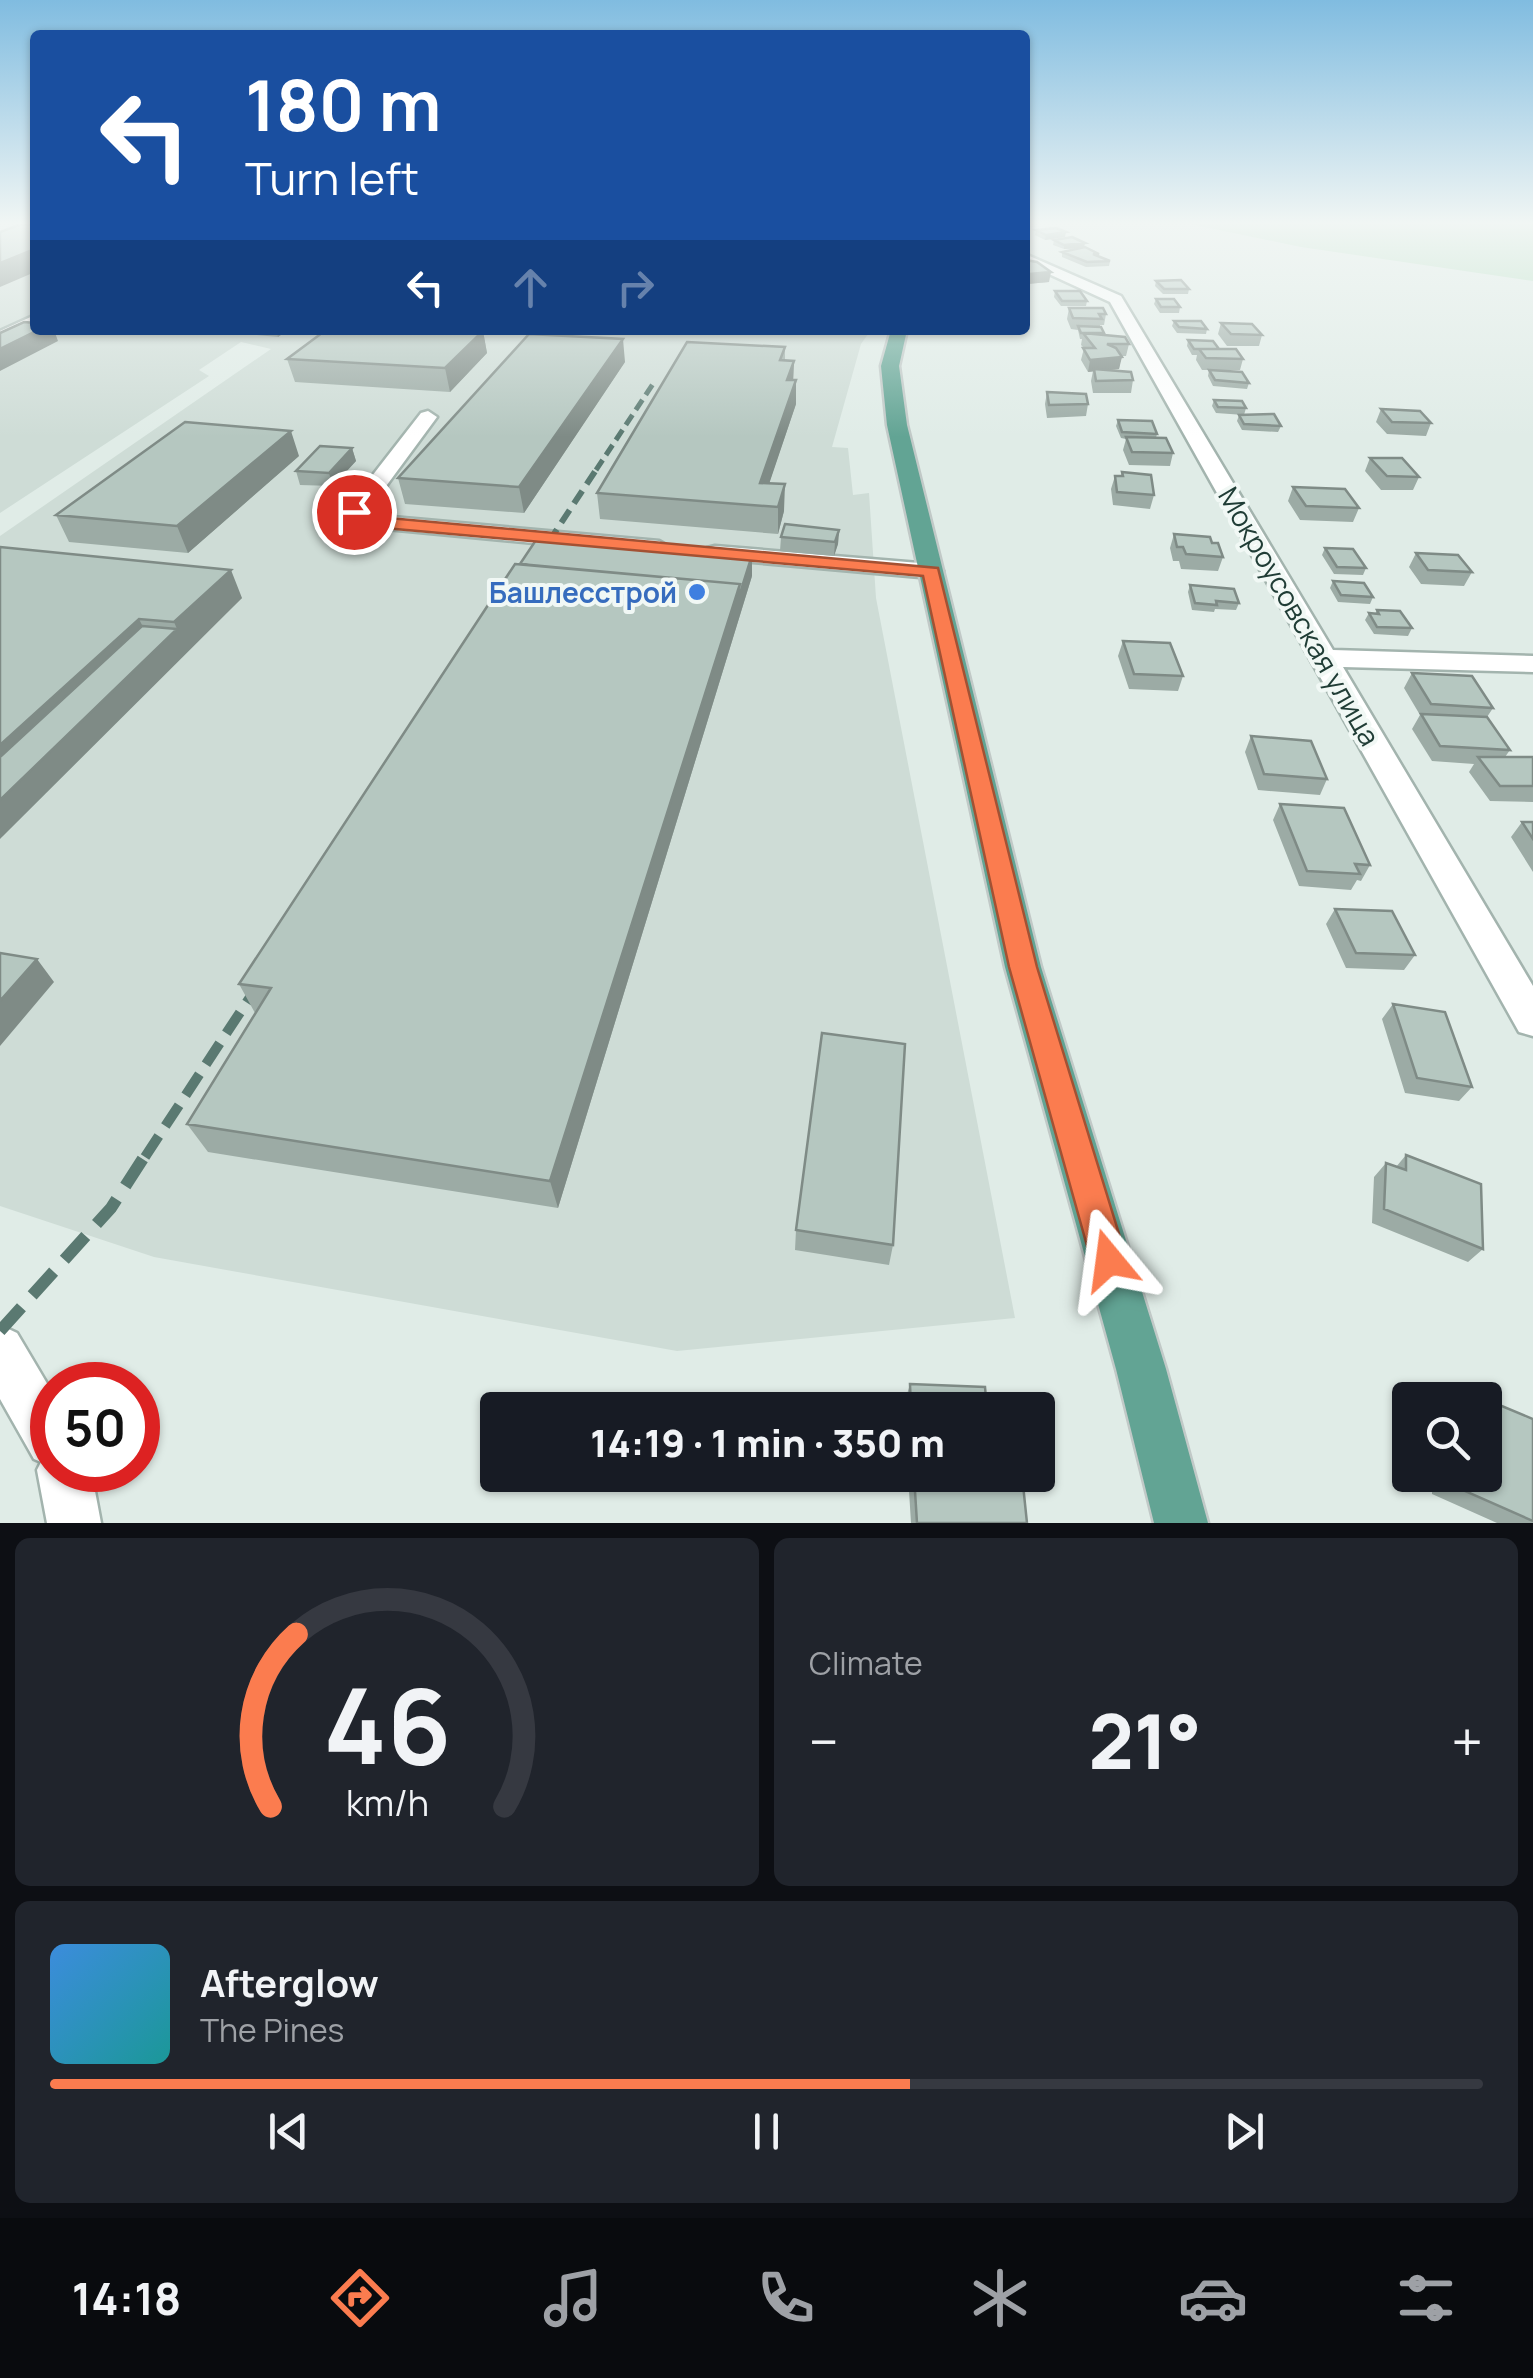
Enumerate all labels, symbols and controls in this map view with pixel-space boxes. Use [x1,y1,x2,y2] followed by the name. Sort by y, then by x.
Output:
[245,56,442,152] text: 180 m
[80,70,210,200] icon: left
[245,147,419,209] text: Turn left
[398,260,453,315] icon: left
[503,260,558,315] icon: ahead
[608,260,663,315] icon: right
[312,470,397,555] pin
[1210,480,1390,752] street label: Мокроусовская улица
[327,485,382,540] icon: arrive
[489,573,677,611] place label: Башлесстрой
[686,581,708,603] marker: Башлесстрой
[1057,1208,1161,1312] position arrow
[30,1362,160,1492] speed limit sign: 50
[1392,1382,1502,1492] map controls
[1392,1382,1502,1492] button: search
[590,1416,945,1468] text: 14:19 · 1 min · 350 m
[809,1641,923,1685] text: Climate
[323,1653,451,1795] text: 46
[1088,1689,1202,1792] text: 21°
[809,1703,839,1779] text: −
[1451,1703,1483,1779] text: +
[345,1778,429,1827] text: km/h
[200,1956,379,2008] text: Afterglow
[200,2008,344,2052] text: The Pines
[261,2104,316,2159] icon: previous
[739,2104,794,2159] icon: pause
[1217,2104,1272,2159] icon: next
[325,2263,395,2333] icon: directions
[538,2263,608,2333] icon: music
[751,2263,821,2333] icon: phone
[965,2263,1035,2333] icon: climate
[1178,2263,1248,2333] icon: car
[1391,2263,1461,2333] icon: filters
[72,2267,181,2329] text: 14:18

